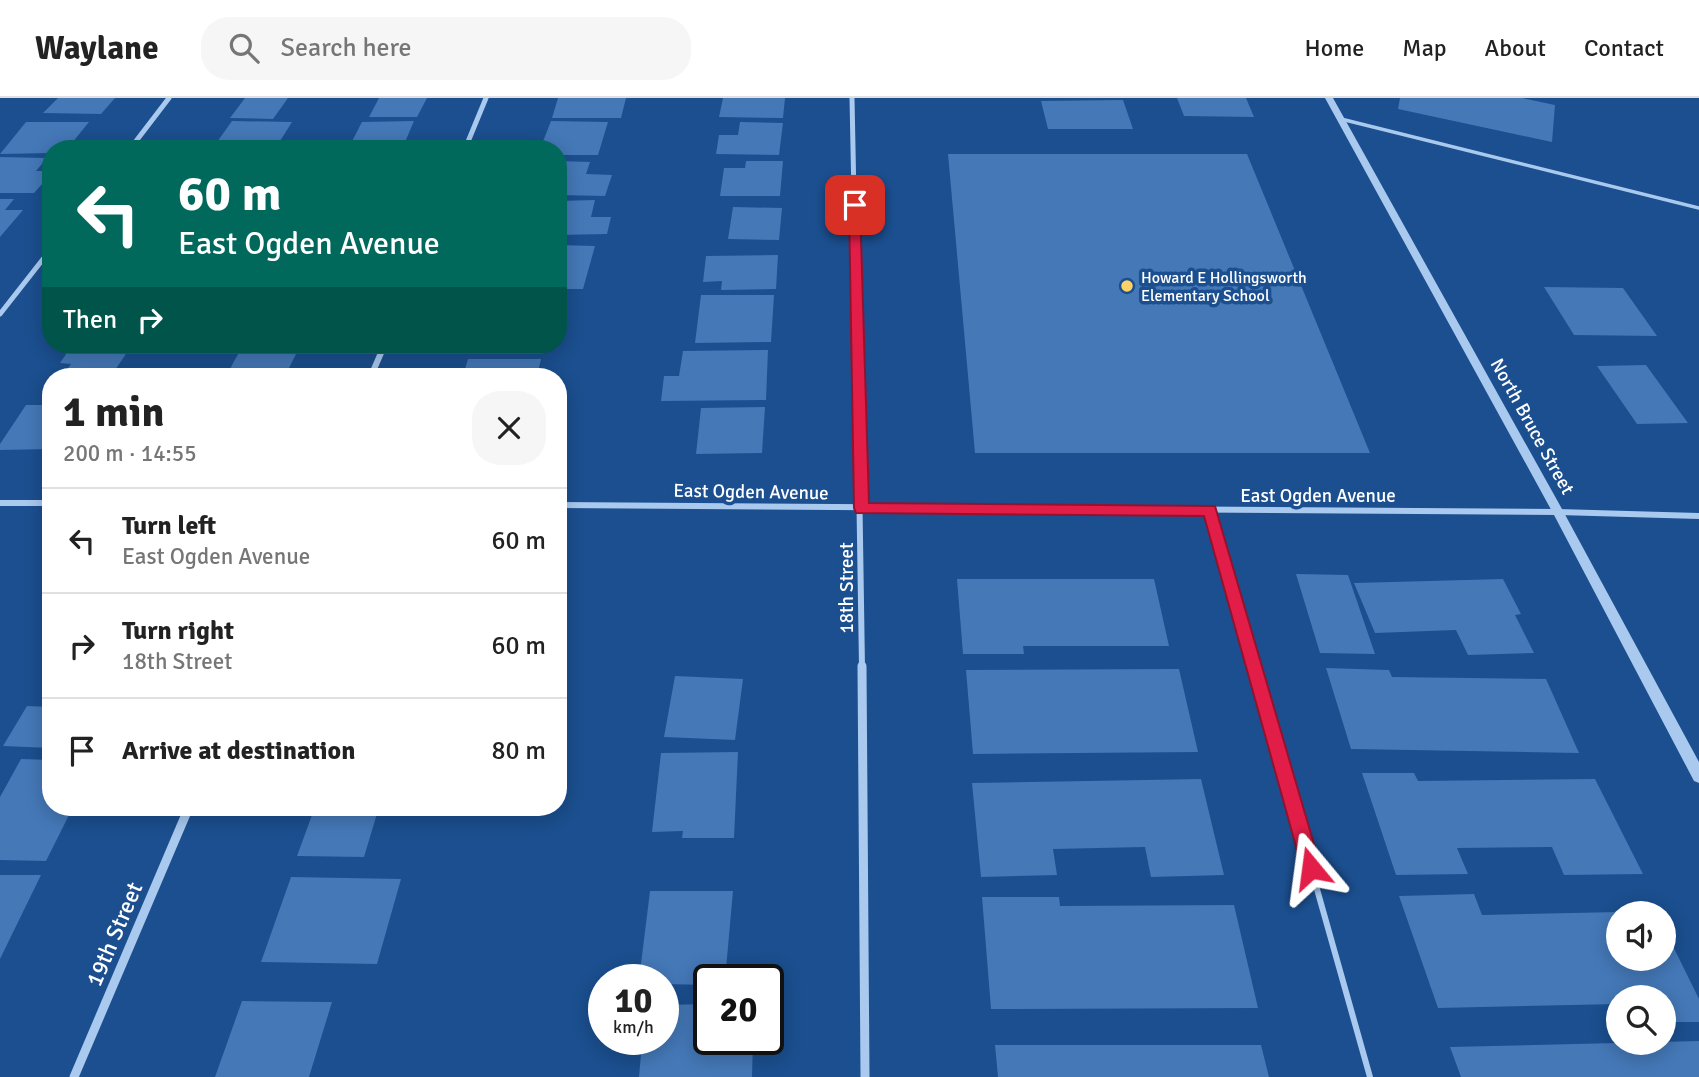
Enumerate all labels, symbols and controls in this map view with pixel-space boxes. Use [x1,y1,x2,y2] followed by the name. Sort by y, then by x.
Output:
[201,17,691,80] search box
[35,28,159,69] text: Waylane
[225,29,263,67] icon: search
[281,32,412,64] text: Search here
[1304,33,1364,63] text: Home
[1402,33,1447,63] text: Map
[1485,33,1546,63] text: About
[1584,33,1664,63] text: Contact
[178,164,281,224] text: 60 m
[63,168,154,259] icon: left
[825,175,885,235] pin
[836,186,874,224] icon: arrive
[178,224,440,263] text: East Ogden Avenue
[1141,268,1307,306] place label: Howard E Hollingsworth Elementary School
[1119,278,1135,294] marker: Howard E Hollingsworth Elementary School
[131,301,169,339] icon: right
[63,304,117,336] text: Then
[1485,354,1580,499] street label: North Bruce Street
[63,387,164,438] text: 1 min
[472,391,546,465] button: close
[63,439,197,468] text: 200 m · 14:55
[673,479,829,505] street label: East Ogden Avenue
[1240,484,1396,508] street label: East Ogden Avenue
[122,510,216,542] text: Turn left
[63,522,101,560] icon: left
[491,525,546,557] text: 60 m
[122,542,310,571] text: East Ogden Avenue
[835,542,859,634] street label: 18th Street
[122,615,234,647] text: Turn right
[63,627,101,665] icon: right
[491,630,546,662] text: 60 m
[122,647,232,676] text: 18th Street
[63,732,101,770] icon: arrive
[122,735,355,767] text: Arrive at destination
[491,735,546,767] text: 80 m
[1274,831,1348,905] position arrow
[80,878,149,991] street label: 19th Street
[1606,901,1676,1055] map controls
[1606,901,1676,971] button: sound
[693,964,784,1055] speed limit sign: 20
[615,979,652,1022] text: 10
[1606,985,1676,1055] button: search
[613,1016,654,1038] text: km/h

